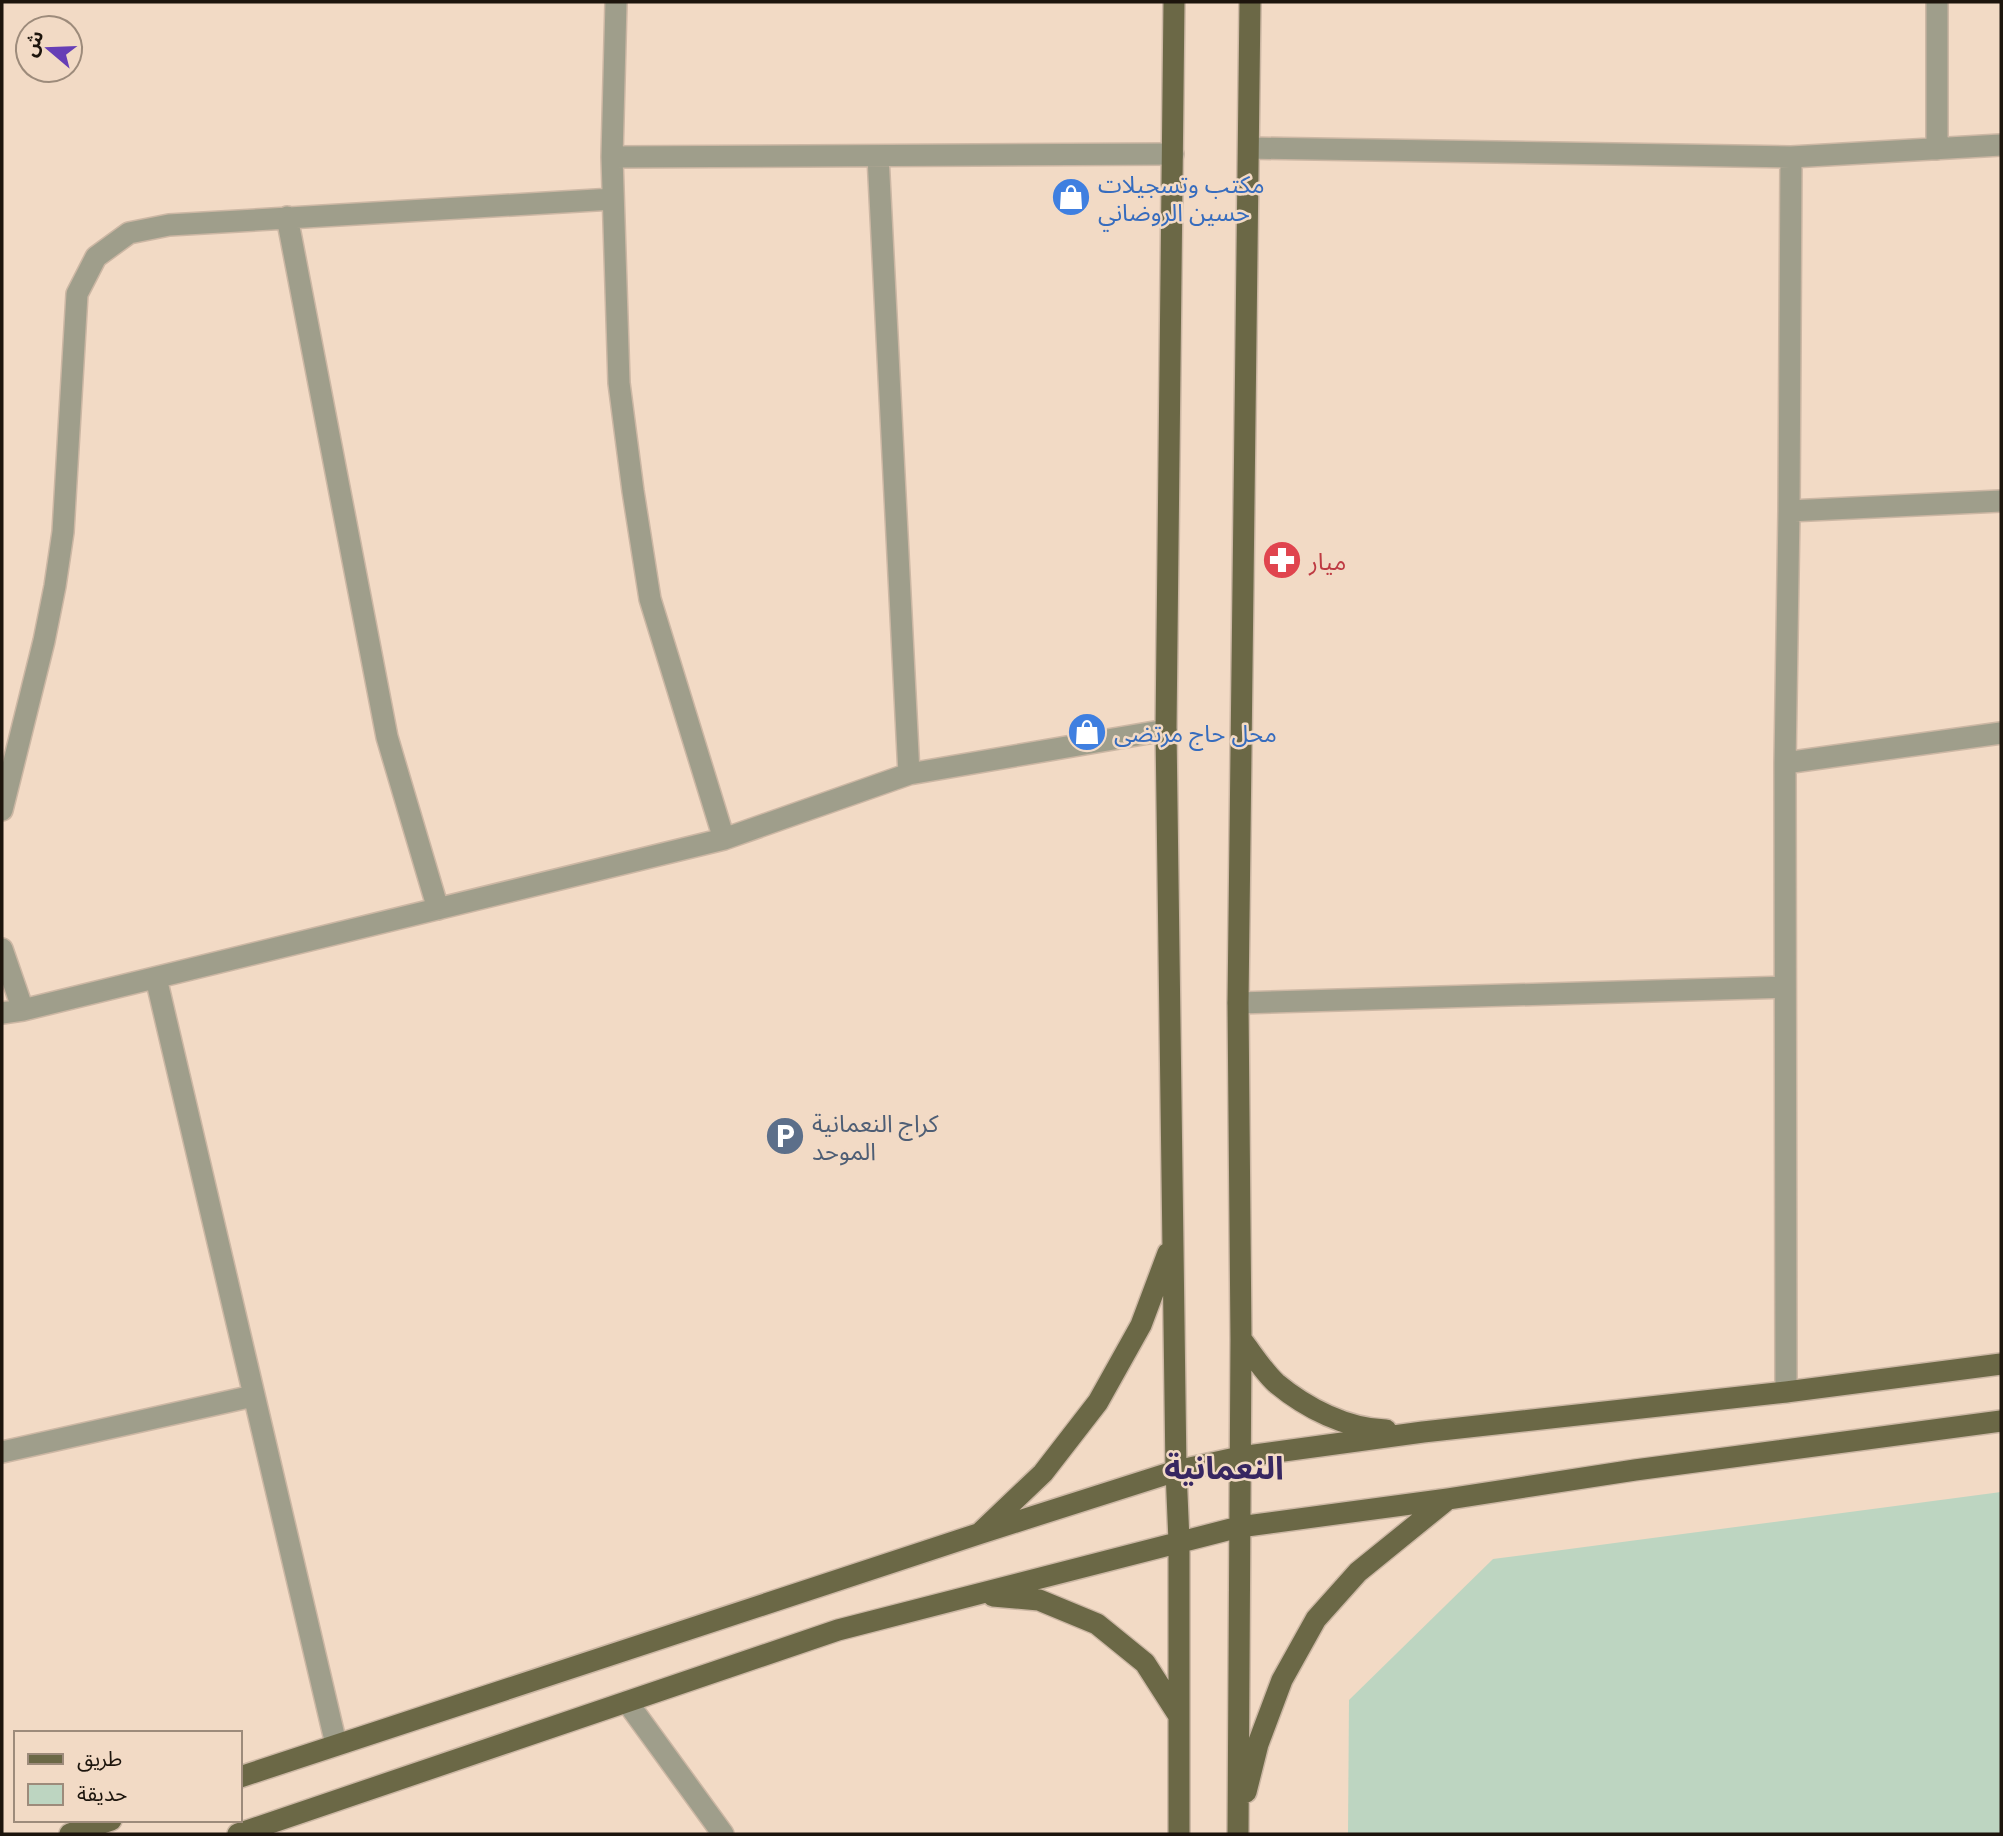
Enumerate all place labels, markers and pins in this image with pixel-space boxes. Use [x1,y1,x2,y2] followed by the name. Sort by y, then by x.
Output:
[1098,167,1265,232] place label: مكتب وتسجيلات حسين الروضاني
[1050,176,1092,218] shop icon: مكتب وتسجيلات حسين الروضاني
[1261,539,1303,581] pharmacy icon: ميار
[1308,544,1346,576] place label: ميار
[1066,711,1108,753] shop icon: محل حاج مرتضى
[1114,716,1277,751] place label: محل حاج مرتضى
[812,1106,940,1166] place label: كراج النعمانية الموحد
[764,1115,806,1157] parking icon: كراج النعمانية الموحد

